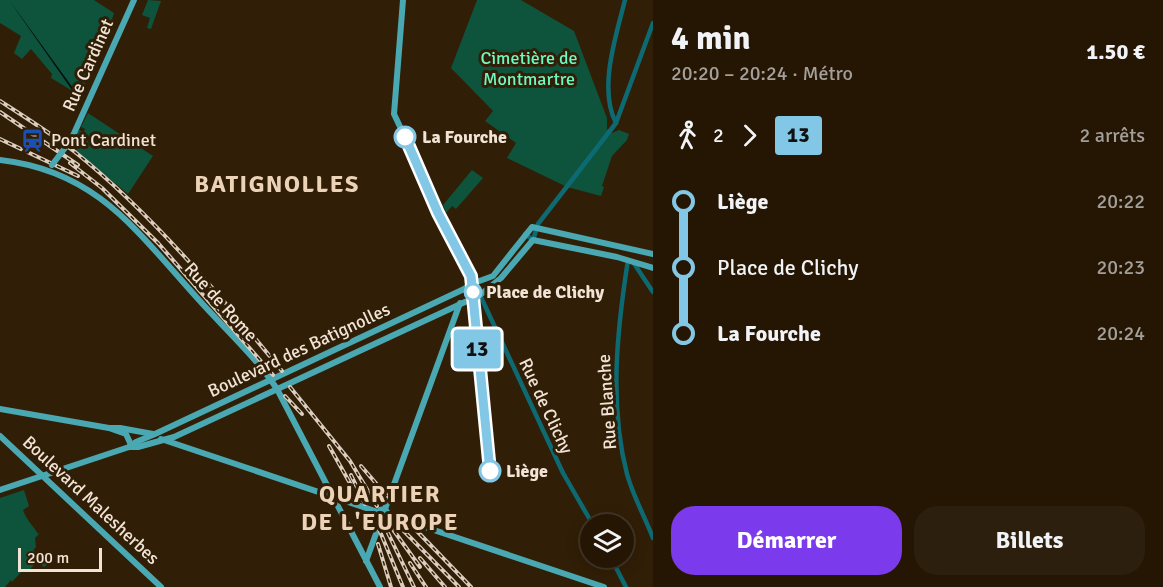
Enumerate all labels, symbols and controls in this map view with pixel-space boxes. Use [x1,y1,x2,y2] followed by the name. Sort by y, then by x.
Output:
[58,15,118,115] street label: Rue Cardinet
[671,18,751,59] text: 4 min
[1086,38,1145,65] text: 1.50 €
[480,47,578,90] park label: Cimetière de Montmartre
[671,61,853,86] text: 20:20 – 20:24 · Métro
[671,119,704,152] icon: walk
[733,119,766,152] icon: forward
[787,122,810,148] text: 13
[713,123,724,148] text: 2
[1080,123,1145,148] text: 2 arrêts
[394,126,416,148] marker: La Fourche
[422,126,507,148] place label: La Fourche
[20,127,46,153] station icon: Pont Cardinet
[51,129,156,151] place label: Pont Cardinet
[194,169,360,199] district label: BATIGNOLLES
[717,188,768,215] text: Liège
[1096,189,1145,214] text: 20:22
[717,254,859,281] text: Place de Clichy
[1096,255,1145,280] text: 20:23
[180,258,262,346] street label: Rue de Rome
[486,281,604,303] place label: Place de Clichy
[464,283,482,301] marker: Place de Clichy
[204,298,394,402] street label: Boulevard des Batignolles
[717,320,821,347] text: La Fourche
[1096,321,1145,346] text: 20:24
[450,330,504,368] line badge: 13
[466,336,488,362] text: 13
[593,354,621,450] street label: Rue Blanche
[514,355,578,458] street label: Rue de Clichy
[18,431,164,569] street label: Boulevard Malesherbes
[479,460,501,482] marker: Liège
[506,460,548,482] place label: Liège
[301,479,459,537] district label: QUARTIER DE L'EUROPE
[671,506,902,575] button: Démarrer
[914,506,1145,575] button: Billets
[580,514,634,568] map controls
[580,514,634,568] button: layers
[18,545,102,572] scale bar
[27,548,69,568] text: 200 m

